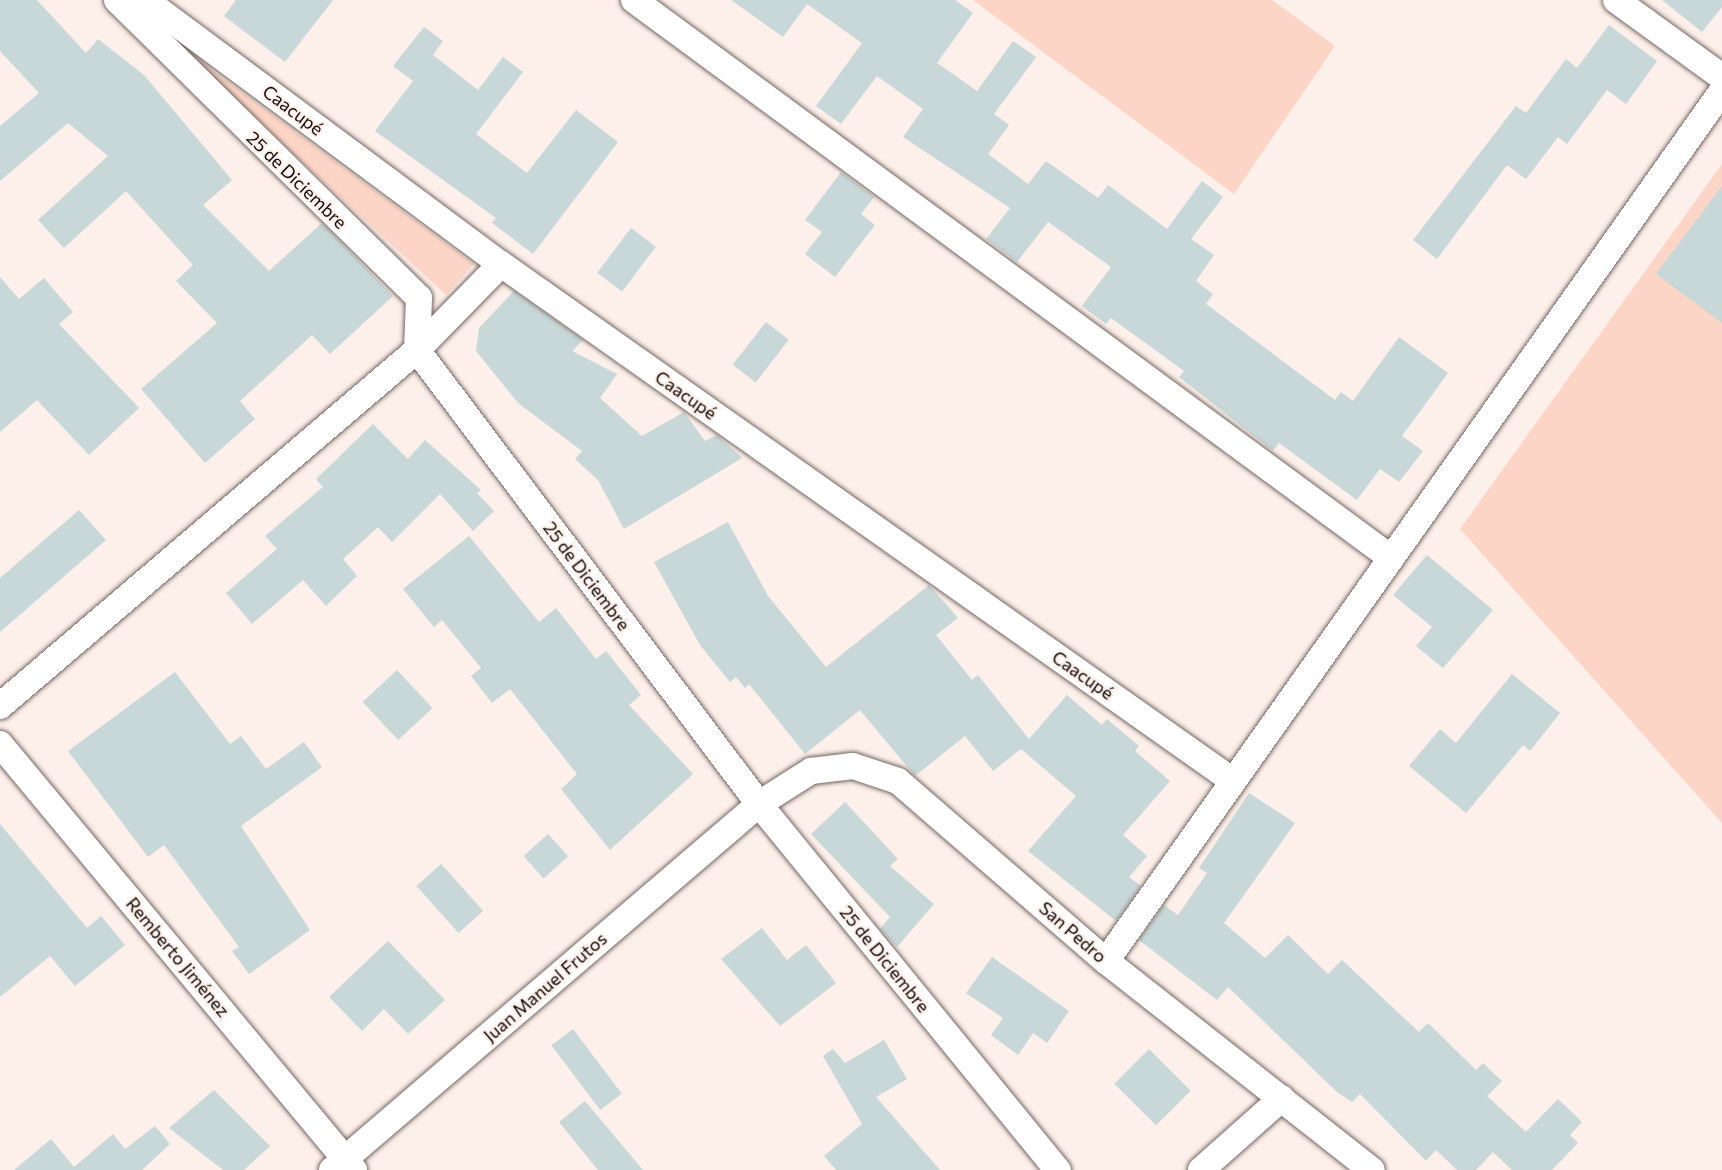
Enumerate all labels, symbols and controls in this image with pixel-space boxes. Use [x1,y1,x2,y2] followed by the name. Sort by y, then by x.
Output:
[258,80,328,140] street label: Caacupé
[242,127,352,233] street label: 25 de Diciembre
[651,366,721,424] street label: Caacupé
[539,517,635,635] street label: 25 de Diciembre
[1048,646,1118,704] street label: Caacupé
[122,893,234,1021] street label: Remberto Jiménez
[1035,897,1111,967] street label: San Pedro
[835,901,935,1017] street label: 25 de Diciembre
[479,928,611,1046] street label: Juan Manuel Frutos

